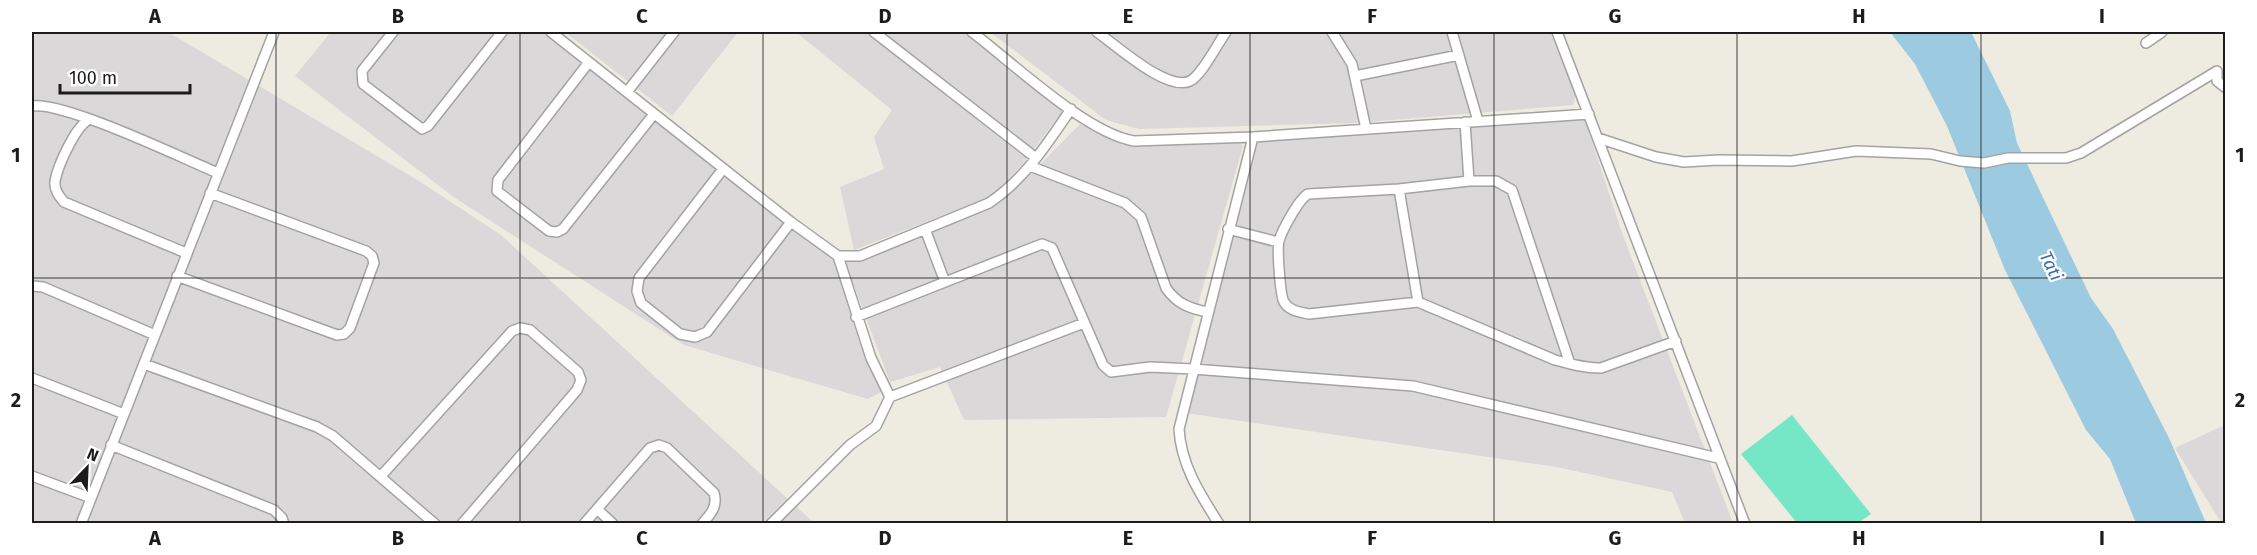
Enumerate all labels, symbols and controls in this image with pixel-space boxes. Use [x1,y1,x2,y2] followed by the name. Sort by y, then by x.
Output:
[148,4,162,28] text: A
[392,4,404,28] text: B
[636,4,648,28] text: C
[878,4,892,28] text: D
[1123,4,1133,28] text: E
[1367,4,1377,28] text: F
[1609,4,1621,28] text: G
[1852,4,1866,28] text: H
[2099,4,2105,28] text: I
[60,57,190,95] scale bar
[69,67,117,89] text: 100 m
[11,143,21,167] text: 1
[2235,143,2245,167] text: 1
[2035,248,2067,284] water label: Tati
[11,388,21,412] text: 2
[2235,388,2245,412] text: 2
[57,438,117,498] north arrow
[84,444,101,465] text: N
[148,526,162,550] text: A
[392,526,404,550] text: B
[636,526,648,550] text: C
[878,526,892,550] text: D
[1123,526,1133,550] text: E
[1367,526,1377,550] text: F
[1609,526,1621,550] text: G
[1852,526,1866,550] text: H
[2099,526,2105,550] text: I

